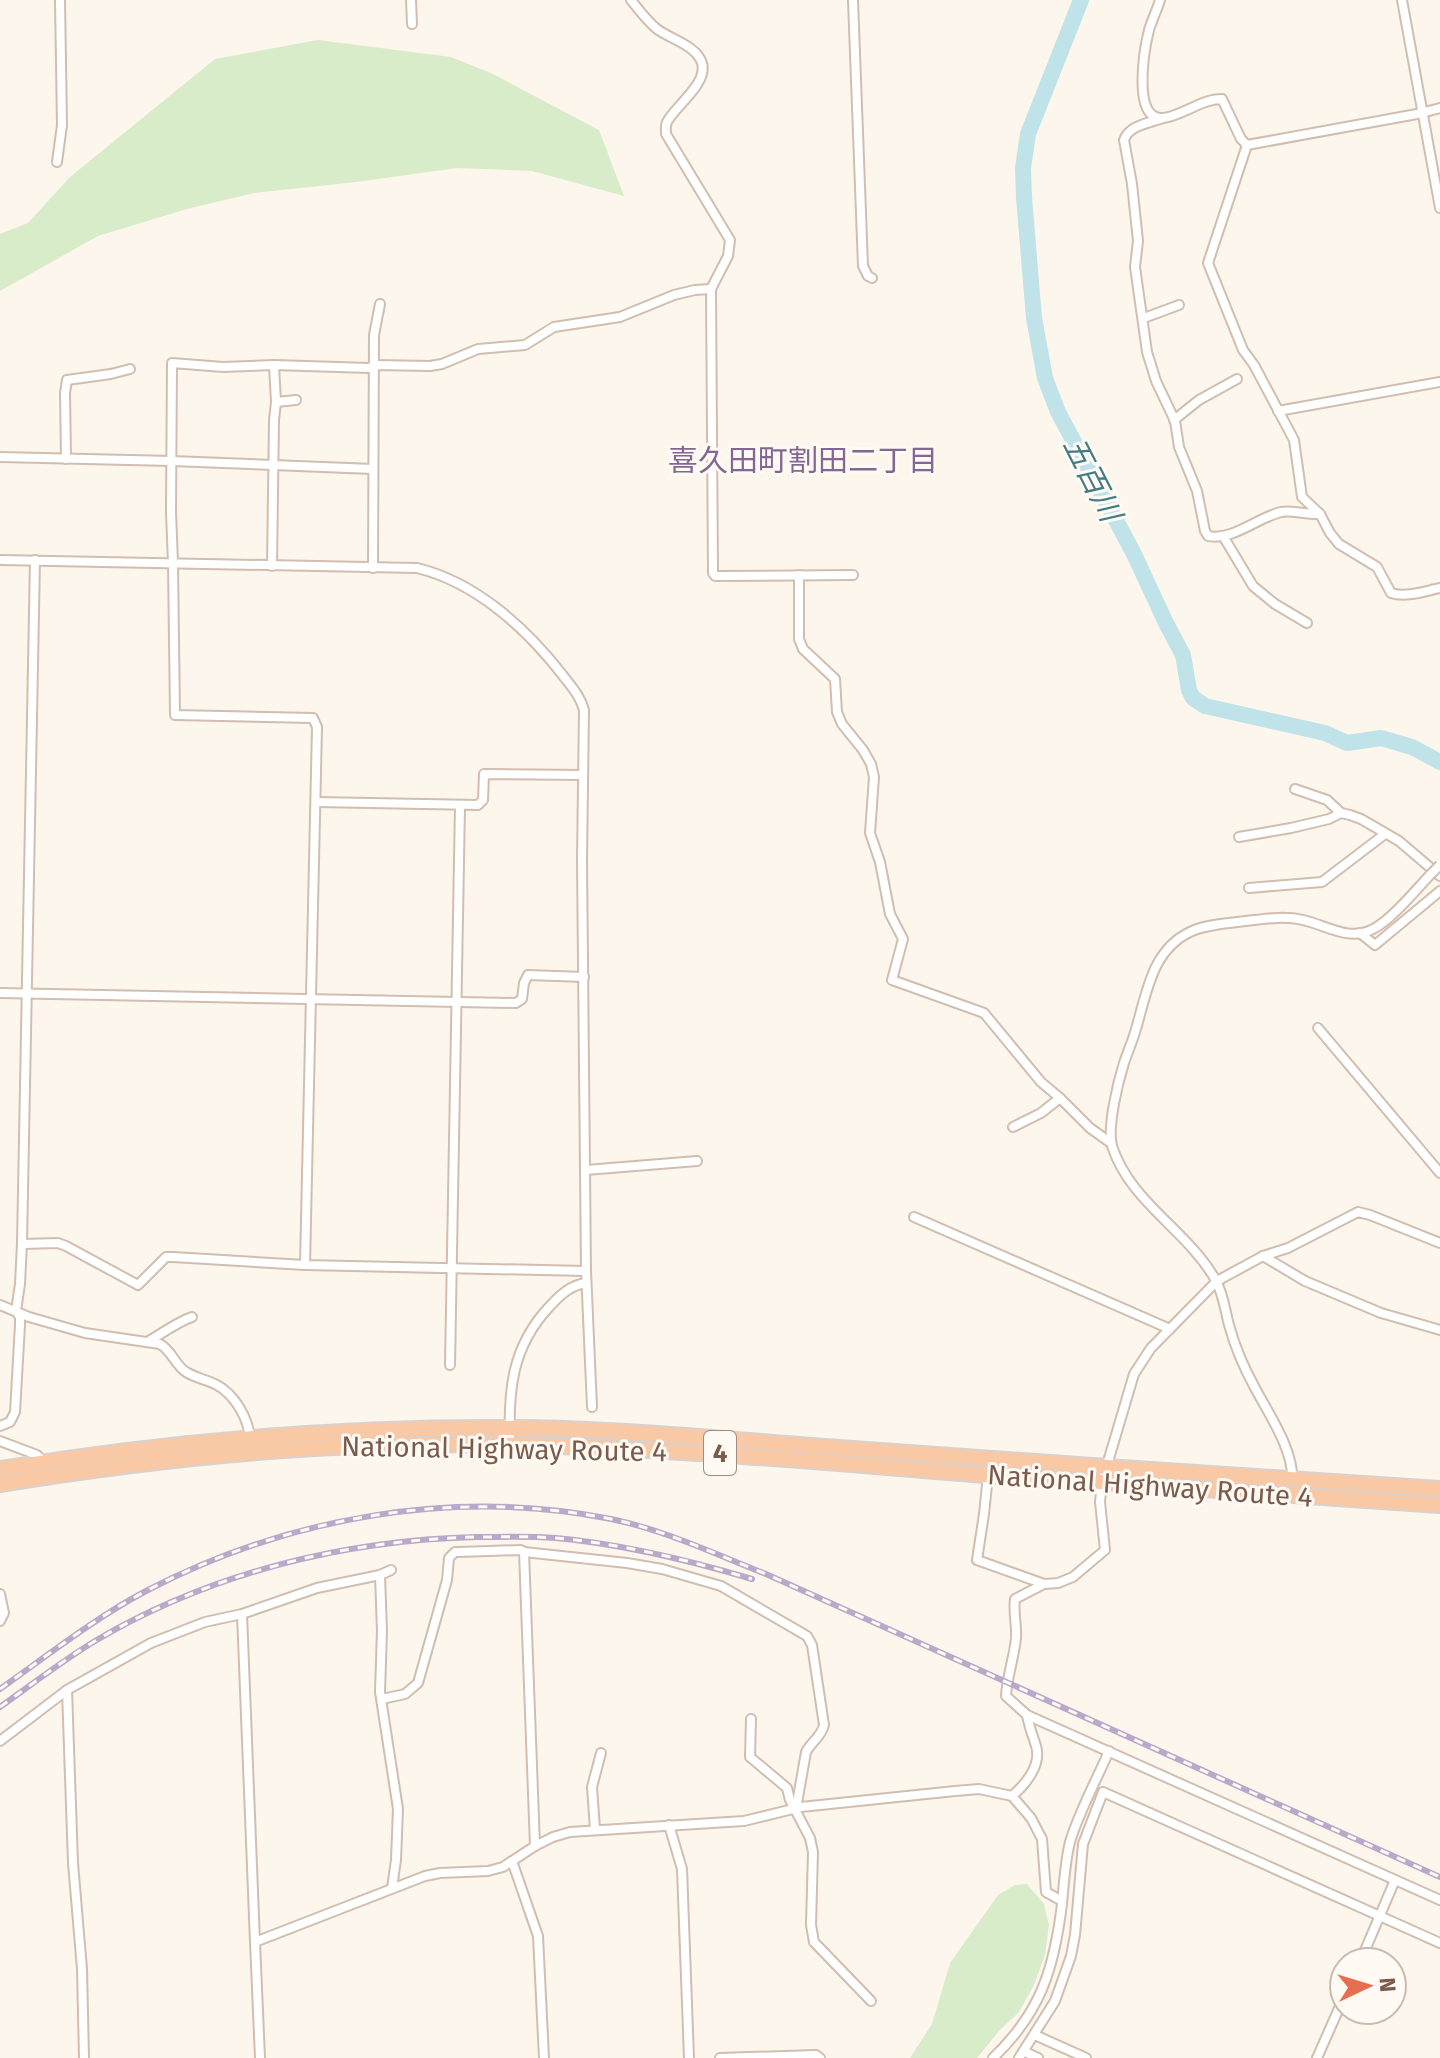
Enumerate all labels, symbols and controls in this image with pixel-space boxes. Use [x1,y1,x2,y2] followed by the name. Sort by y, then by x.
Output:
[1056,431,1130,530] water label: 五百川
[668,443,938,479] district label: 喜久田町割田二丁目
[341,1430,667,1468] street label: National Highway Route 4
[704,1431,736,1475] road number: 4
[986,1458,1314,1514] street label: National Highway Route 4
[1328,1946,1408,2026] north arrow
[1373,1976,1401,1993] text: N

